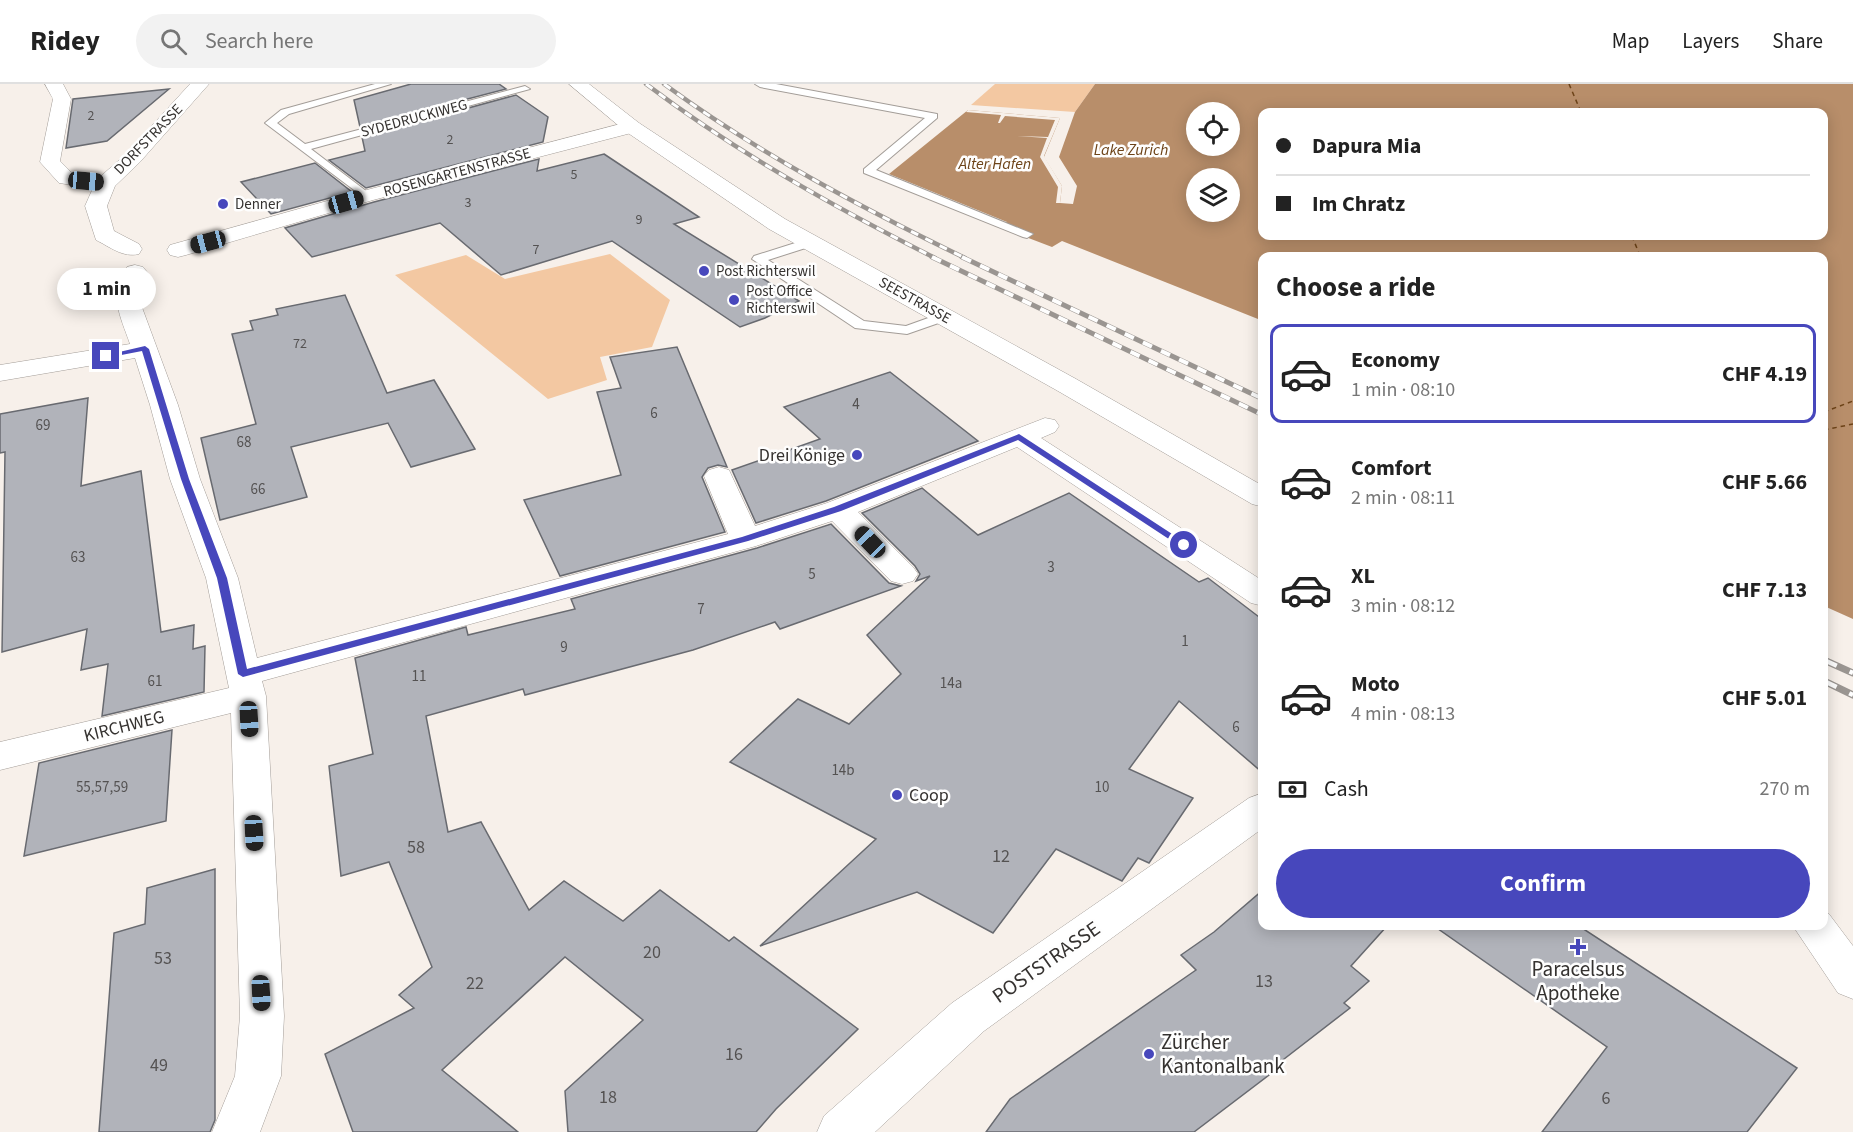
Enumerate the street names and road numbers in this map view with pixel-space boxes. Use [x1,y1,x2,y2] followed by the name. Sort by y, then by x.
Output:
[358,94,470,143] street label: SYDEDRUCKIWEG
[109,99,188,179] street label: DORFSTRASSE
[381,143,533,202] street label: ROSENGARTENSTRASSE
[875,272,955,329] street label: SEESTRASSE
[81,704,167,749] street label: KIRCHWEG
[986,914,1106,1010] street label: POSTSTRASSE

